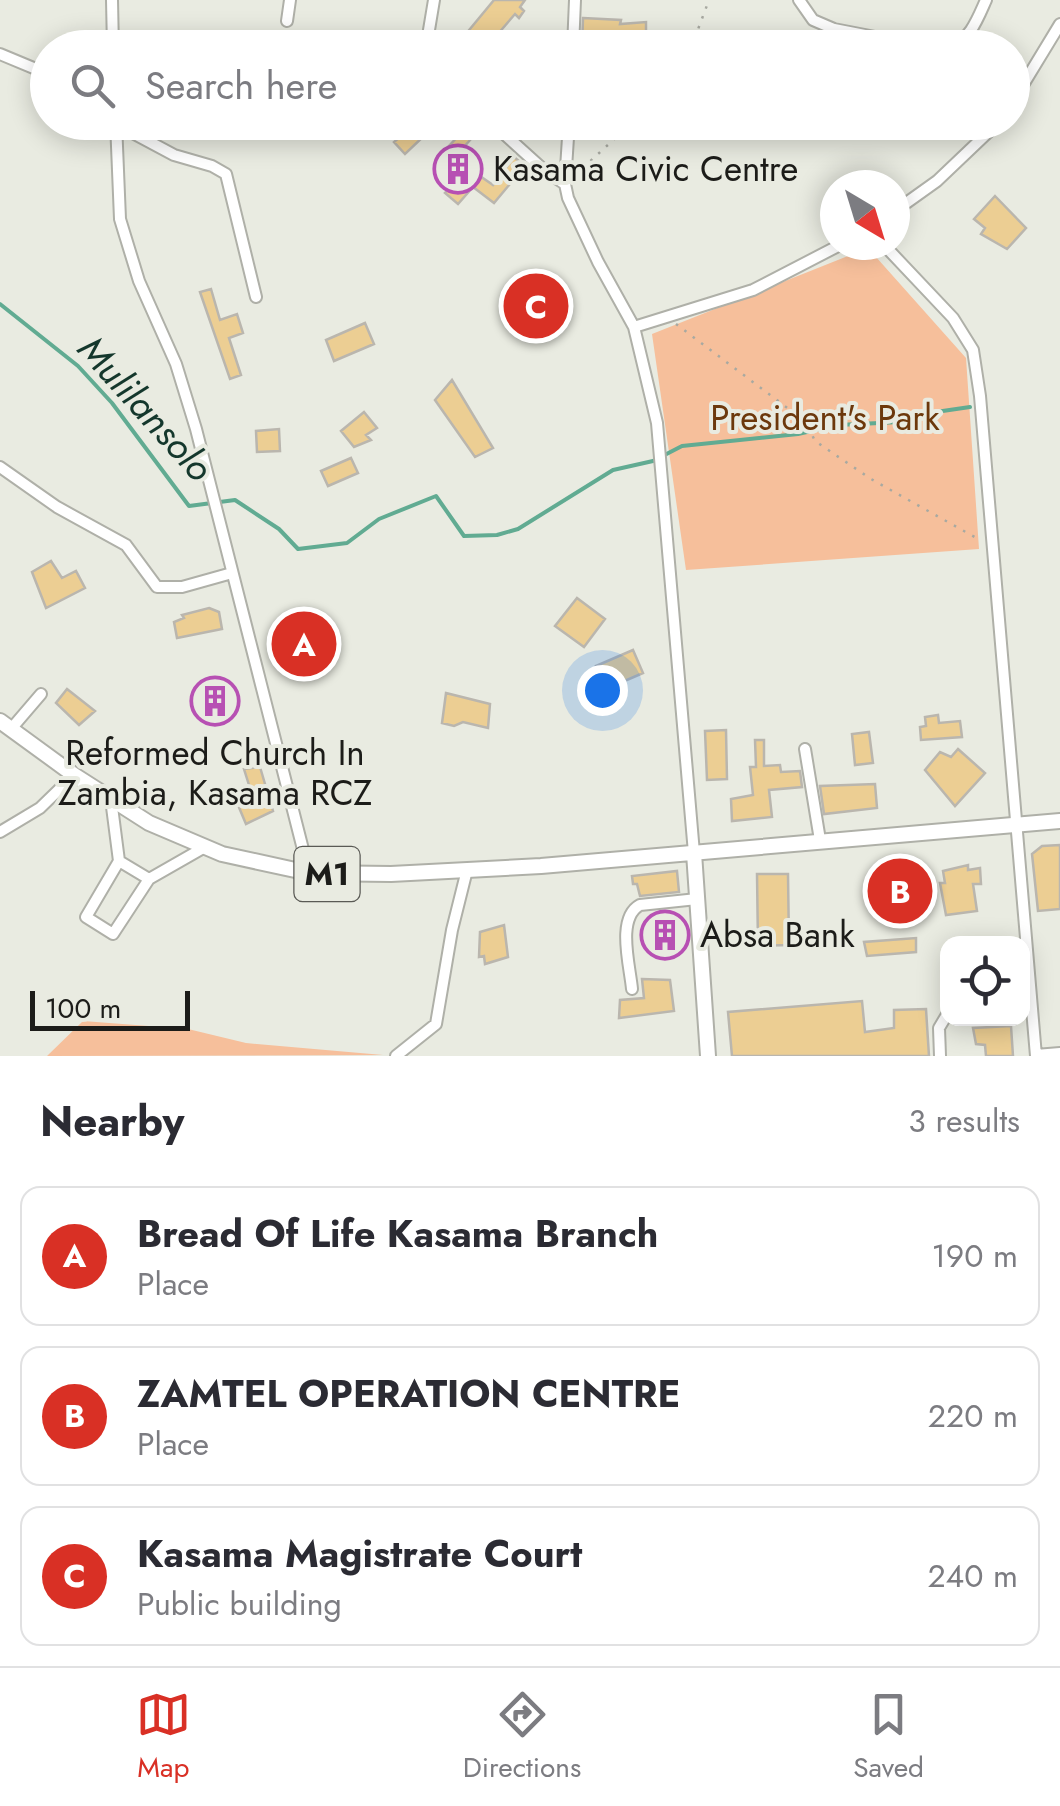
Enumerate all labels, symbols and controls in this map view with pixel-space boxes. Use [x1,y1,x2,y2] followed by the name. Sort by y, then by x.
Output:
[30,30,1030,140] search box
[65,58,120,113] icon: search
[145,58,337,113] text: Search here
[432,143,484,195] building icon: Kasama Civic Centre
[493,144,798,194] place label: Kasama Civic Centre
[820,170,910,260] north arrow
[504,268,568,344] pin: C
[65,323,227,493] water label: Mulilansolo
[710,393,940,443] park label: President's Park
[272,606,336,682] pin: A
[577,665,628,716] your location
[189,675,241,727] building icon: Reformed Church In Zambia, Kasama RCZ
[58,728,372,818] place label: Reformed Church In Zambia, Kasama RCZ
[294,847,360,901] road number: M1
[868,854,932,928] pin: B
[639,909,691,961] building icon: Absa Bank
[700,910,855,960] place label: Absa Bank
[940,936,1030,1026] map controls
[940,936,1030,1026] button: locate
[30,986,190,1030] scale bar
[45,988,121,1029] text: 100 m
[40,1091,184,1152] text: Nearby
[908,1098,1020,1144] text: 3 results
[137,1206,658,1261] text: Bread Of Life Kasama Branch
[63,1233,86,1279] text: A
[931,1233,1018,1279] text: 190 m
[137,1261,209,1307] text: Place
[137,1366,680,1421] text: ZAMTEL OPERATION CENTRE
[64,1393,85,1439] text: B
[928,1393,1018,1439] text: 220 m
[137,1421,209,1467] text: Place
[137,1526,582,1581] text: Kasama Magistrate Court
[63,1553,86,1599] text: C
[927,1553,1018,1599] text: 240 m
[137,1581,342,1627] text: Public building
[136,1687,191,1788] tab: Map
[463,1687,581,1788] tab: Directions
[853,1687,924,1788] tab: Saved

